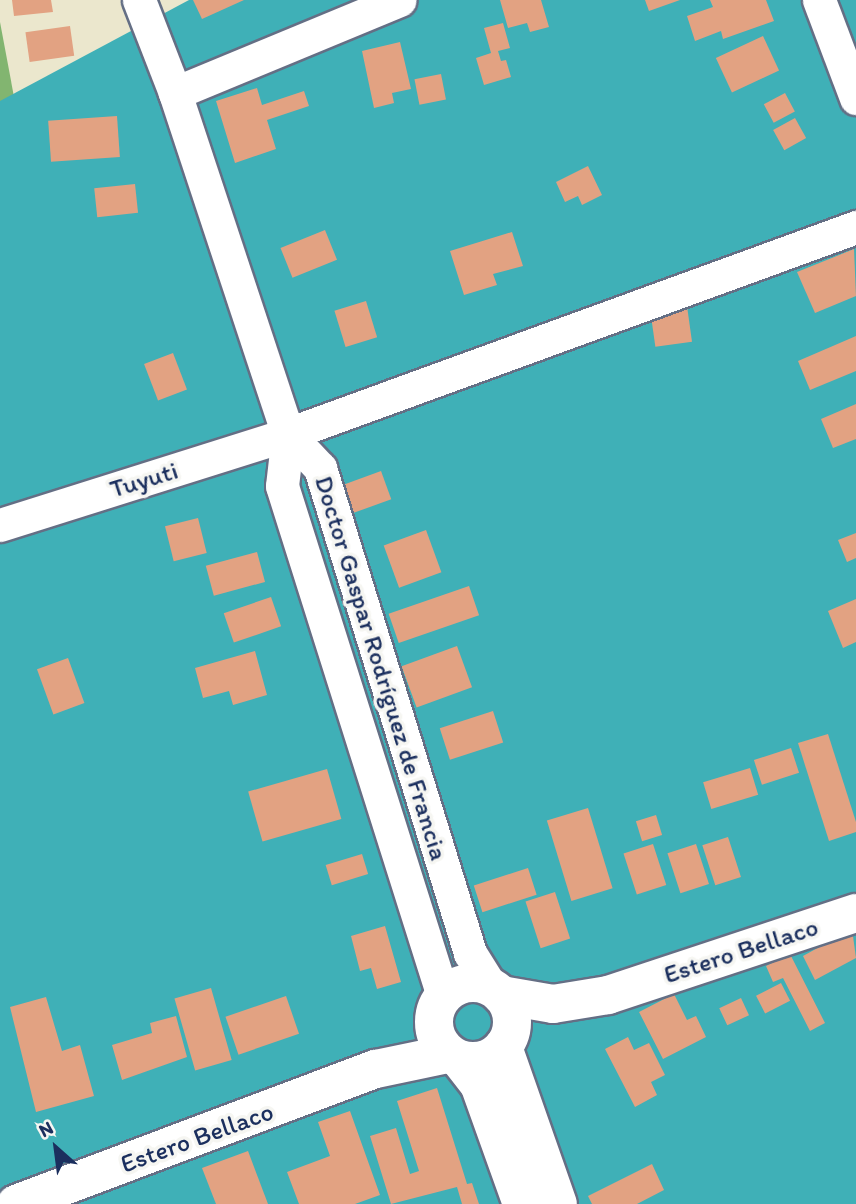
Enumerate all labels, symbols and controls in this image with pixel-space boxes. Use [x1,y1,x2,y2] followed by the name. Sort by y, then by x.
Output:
[106,455,182,505] street label: Tuyuti
[308,472,454,864] street label: Doctor Gaspar Rodríguez de Francia
[660,912,822,990] street label: Estero Bellaco
[117,1096,277,1180] street label: Estero Bellaco
[21,1113,91,1183] north arrow
[35,1116,57,1142] text: N

